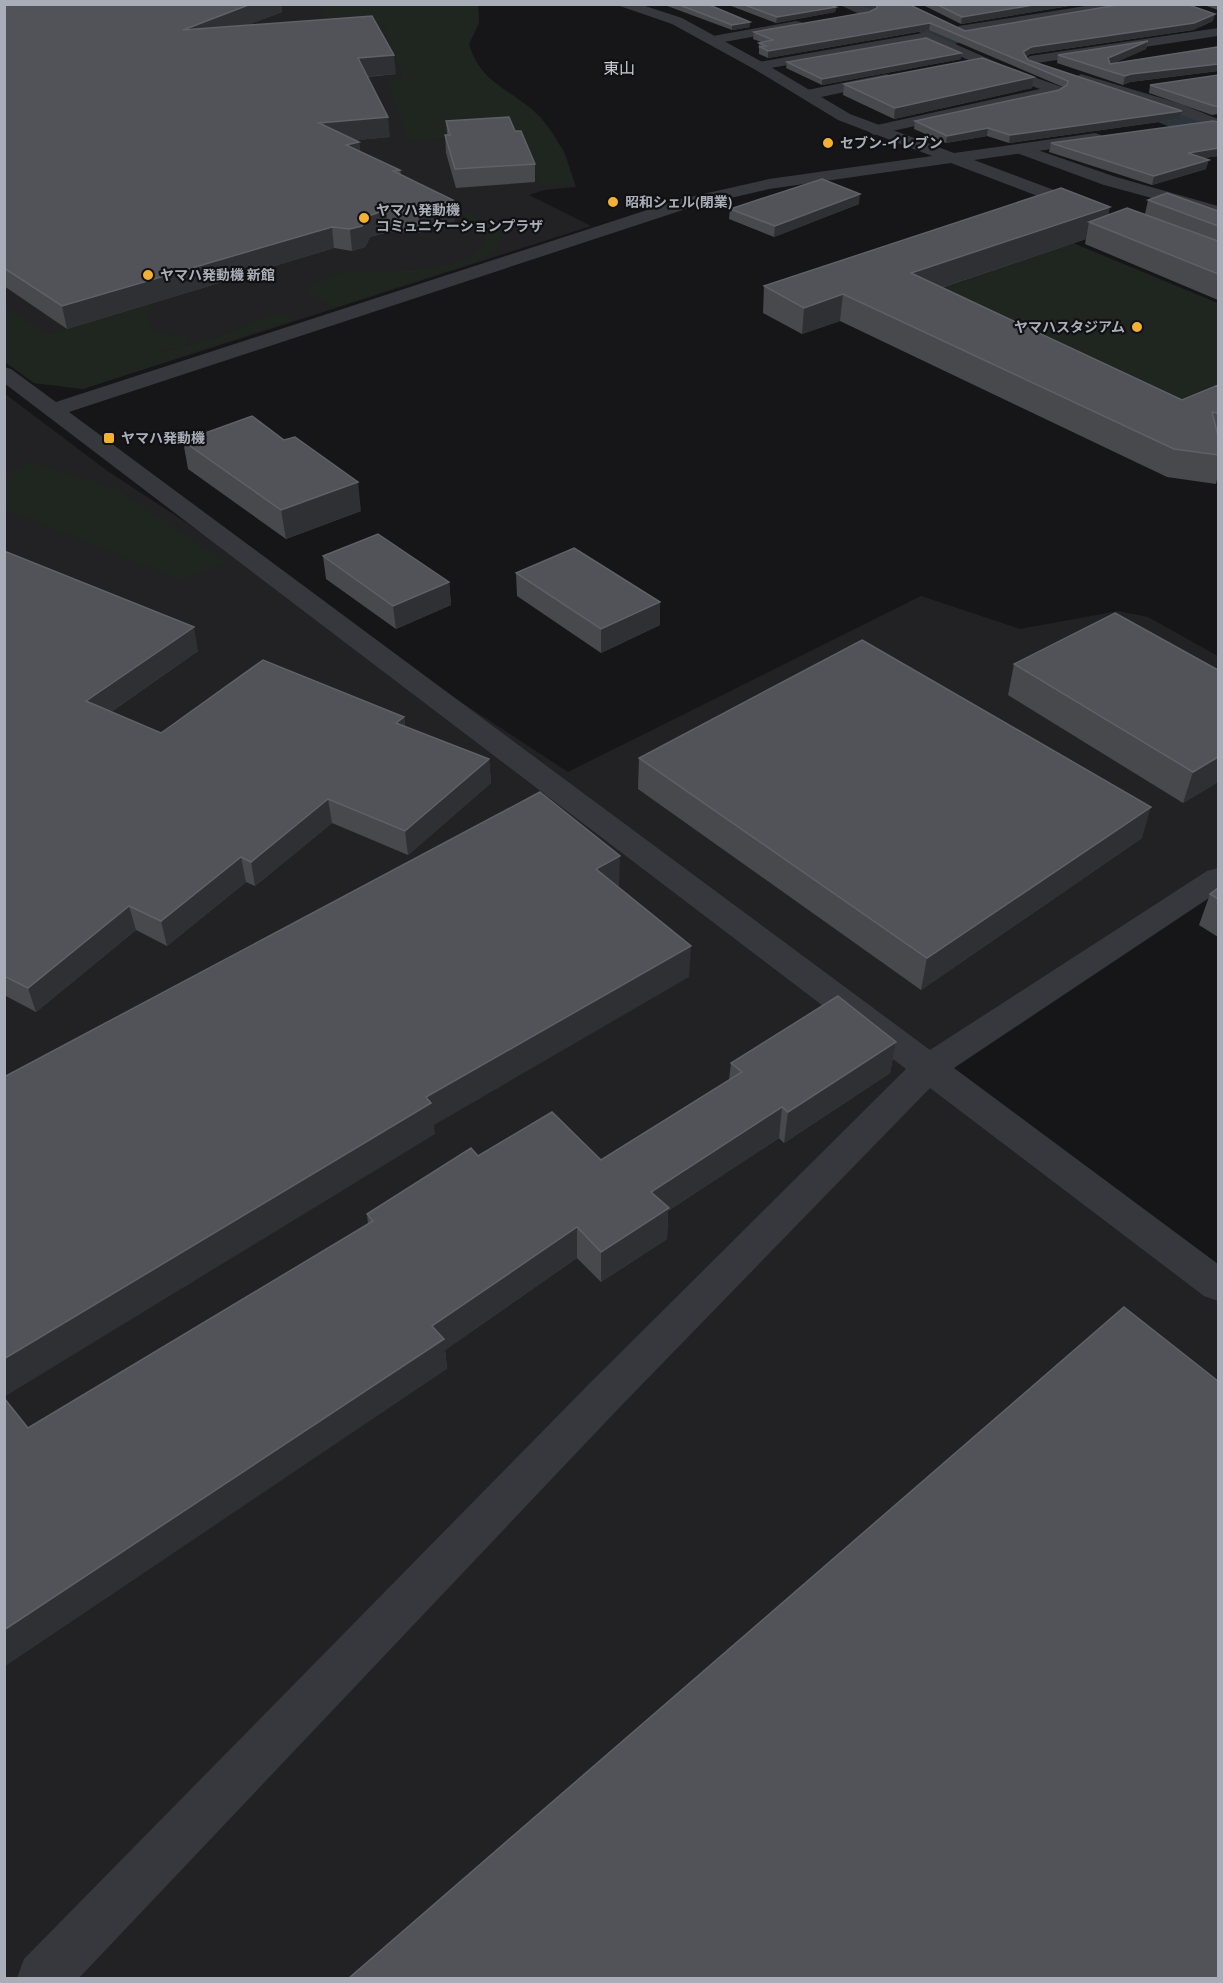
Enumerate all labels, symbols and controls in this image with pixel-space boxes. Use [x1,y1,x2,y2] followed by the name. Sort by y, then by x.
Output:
[603,58,635,80] district label: 東山
[840,134,943,154] place label: セブン-イレブン
[821,136,835,150] marker: セブン-イレブン
[625,193,733,213] place label: 昭和シェル(閉業)
[606,195,620,209] marker: 昭和シェル(閉業)
[376,201,543,237] place label: ヤマハ発動機 コミュニケーションプラザ
[357,211,371,225] marker: ヤマハ発動機 コミュニケーションプラザ
[160,266,275,286] place label: ヤマハ発動機 新館
[141,268,155,282] marker: ヤマハ発動機 新館
[1014,318,1125,338] place label: ヤマハスタジアム
[1130,320,1144,334] marker: ヤマハスタジアム
[121,429,205,449] place label: ヤマハ発動機
[102,431,116,445] marker: ヤマハ発動機

